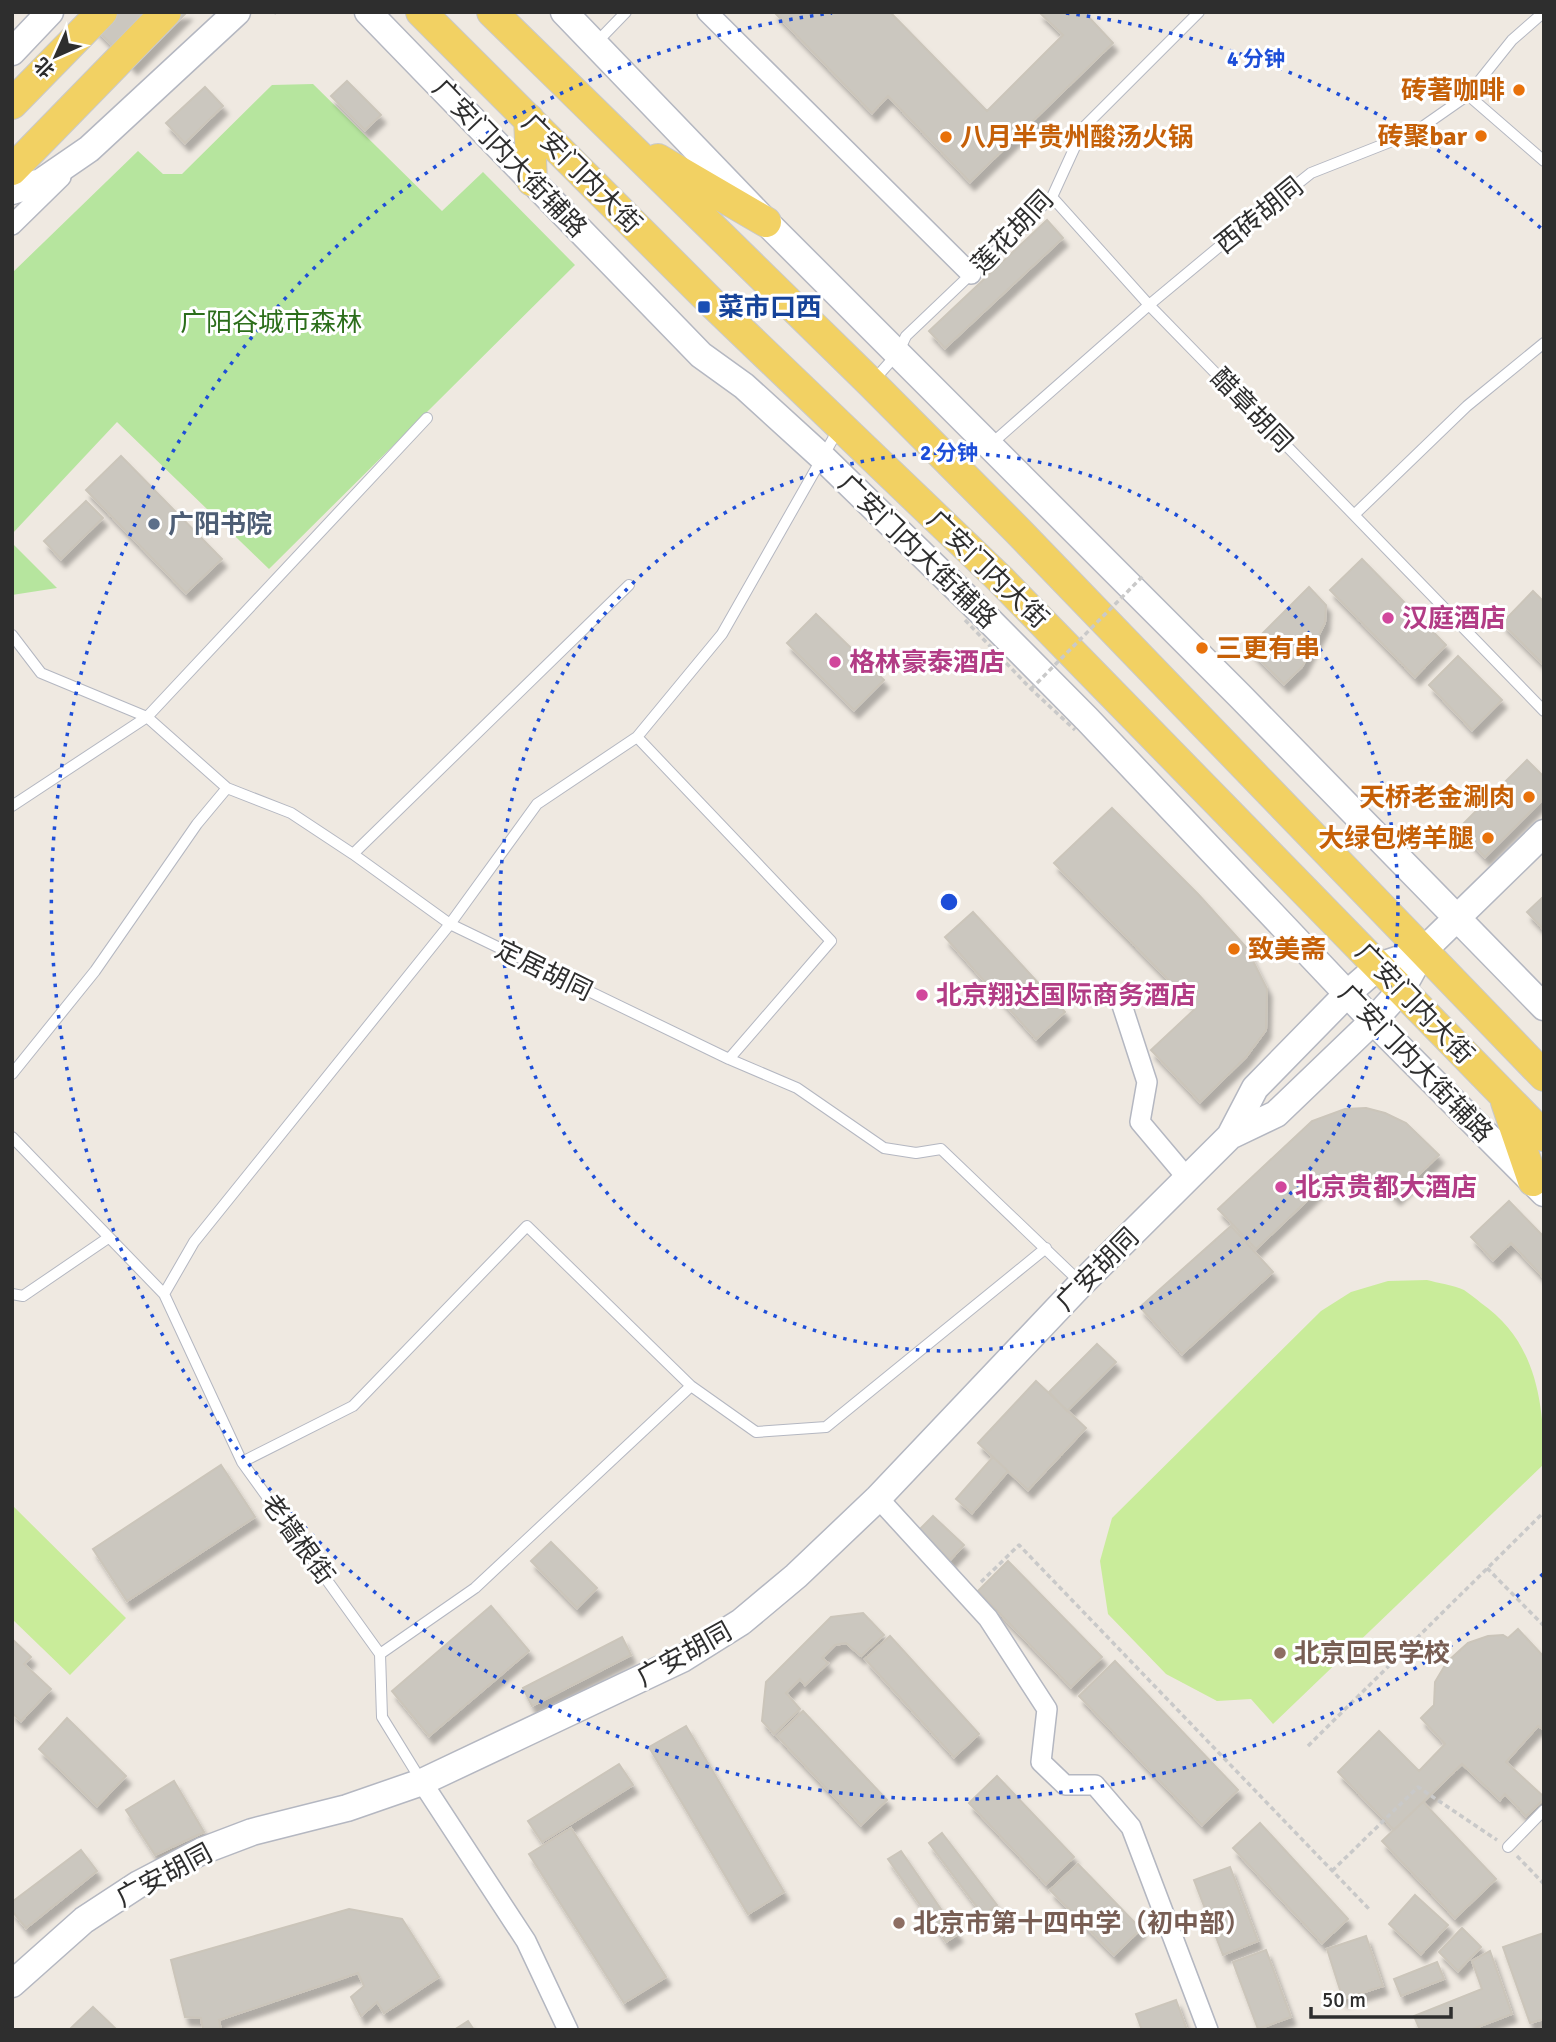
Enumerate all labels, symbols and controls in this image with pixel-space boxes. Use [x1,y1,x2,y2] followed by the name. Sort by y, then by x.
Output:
[21,21,91,91] north arrow
[1227,46,1285,72] text: 4 分钟
[29,52,60,83] text: 北
[427,72,593,244] street label: 广安门内大街辅路
[1401,75,1505,107] place label: 砖著咖啡
[1511,82,1527,98] marker: 砖著咖啡
[516,107,648,239] street label: 广安门内大街
[1377,121,1468,153] place label: 砖聚bar
[960,122,1194,154] place label: 八月半贵州酸汤火锅
[1473,128,1489,144] marker: 砖聚bar
[938,129,954,145] marker: 八月半贵州酸汤火锅
[1209,171,1310,261] street label: 西砖胡同
[965,184,1060,281] street label: 莲花胡同
[718,292,822,324] place label: 菜市口西
[696,299,712,315] marker: 菜市口西
[180,307,362,339] park label: 广阳谷城市森林
[1204,362,1299,459] street label: 醋章胡同
[920,440,978,466] text: 2 分钟
[832,468,1004,634] street label: 广安门内大街辅路
[921,504,1055,634] street label: 广安门内大街
[168,509,272,541] place label: 广阳书院
[146,516,162,532] marker: 广阳书院
[1402,603,1506,635] place label: 汉庭酒店
[1380,610,1396,626] marker: 汉庭酒店
[1216,633,1320,665] place label: 三更有串
[1194,640,1210,656] marker: 三更有串
[849,647,1005,679] place label: 格林豪泰酒店
[827,654,843,670] marker: 格林豪泰酒店
[1359,782,1515,814] place label: 天桥老金涮肉
[1521,789,1537,805] marker: 天桥老金涮肉
[1318,823,1474,855] place label: 大绿包烤羊腿
[1480,830,1496,846] marker: 大绿包烤羊腿
[937,890,961,914] centre of rings
[490,934,597,1008] street label: 定居胡同
[1248,934,1326,966] place label: 致美斋
[1349,936,1480,1071] street label: 广安门内大街
[1226,941,1242,957] marker: 致美斋
[1332,978,1499,1150] street label: 广安门内大街辅路
[936,980,1196,1012] place label: 北京翔达国际商务酒店
[914,987,930,1003] marker: 北京翔达国际商务酒店
[1295,1172,1477,1204] place label: 北京贵都大酒店
[1273,1179,1289,1195] marker: 北京贵都大酒店
[1050,1222,1146,1318] street label: 广安胡同
[254,1488,341,1591] street label: 老墙根街
[631,1616,738,1694] street label: 广安胡同
[1294,1638,1450,1670] place label: 北京回民学校
[1272,1645,1288,1661] marker: 北京回民学校
[111,1837,218,1914] street label: 广安胡同
[913,1908,1251,1940] place label: 北京市第十四中学（初中部）
[891,1915,907,1931] marker: 北京市第十四中学（初中部）
[1311,1976,1451,2020] scale bar
[1322,1987,1366,2013] text: 50 m

